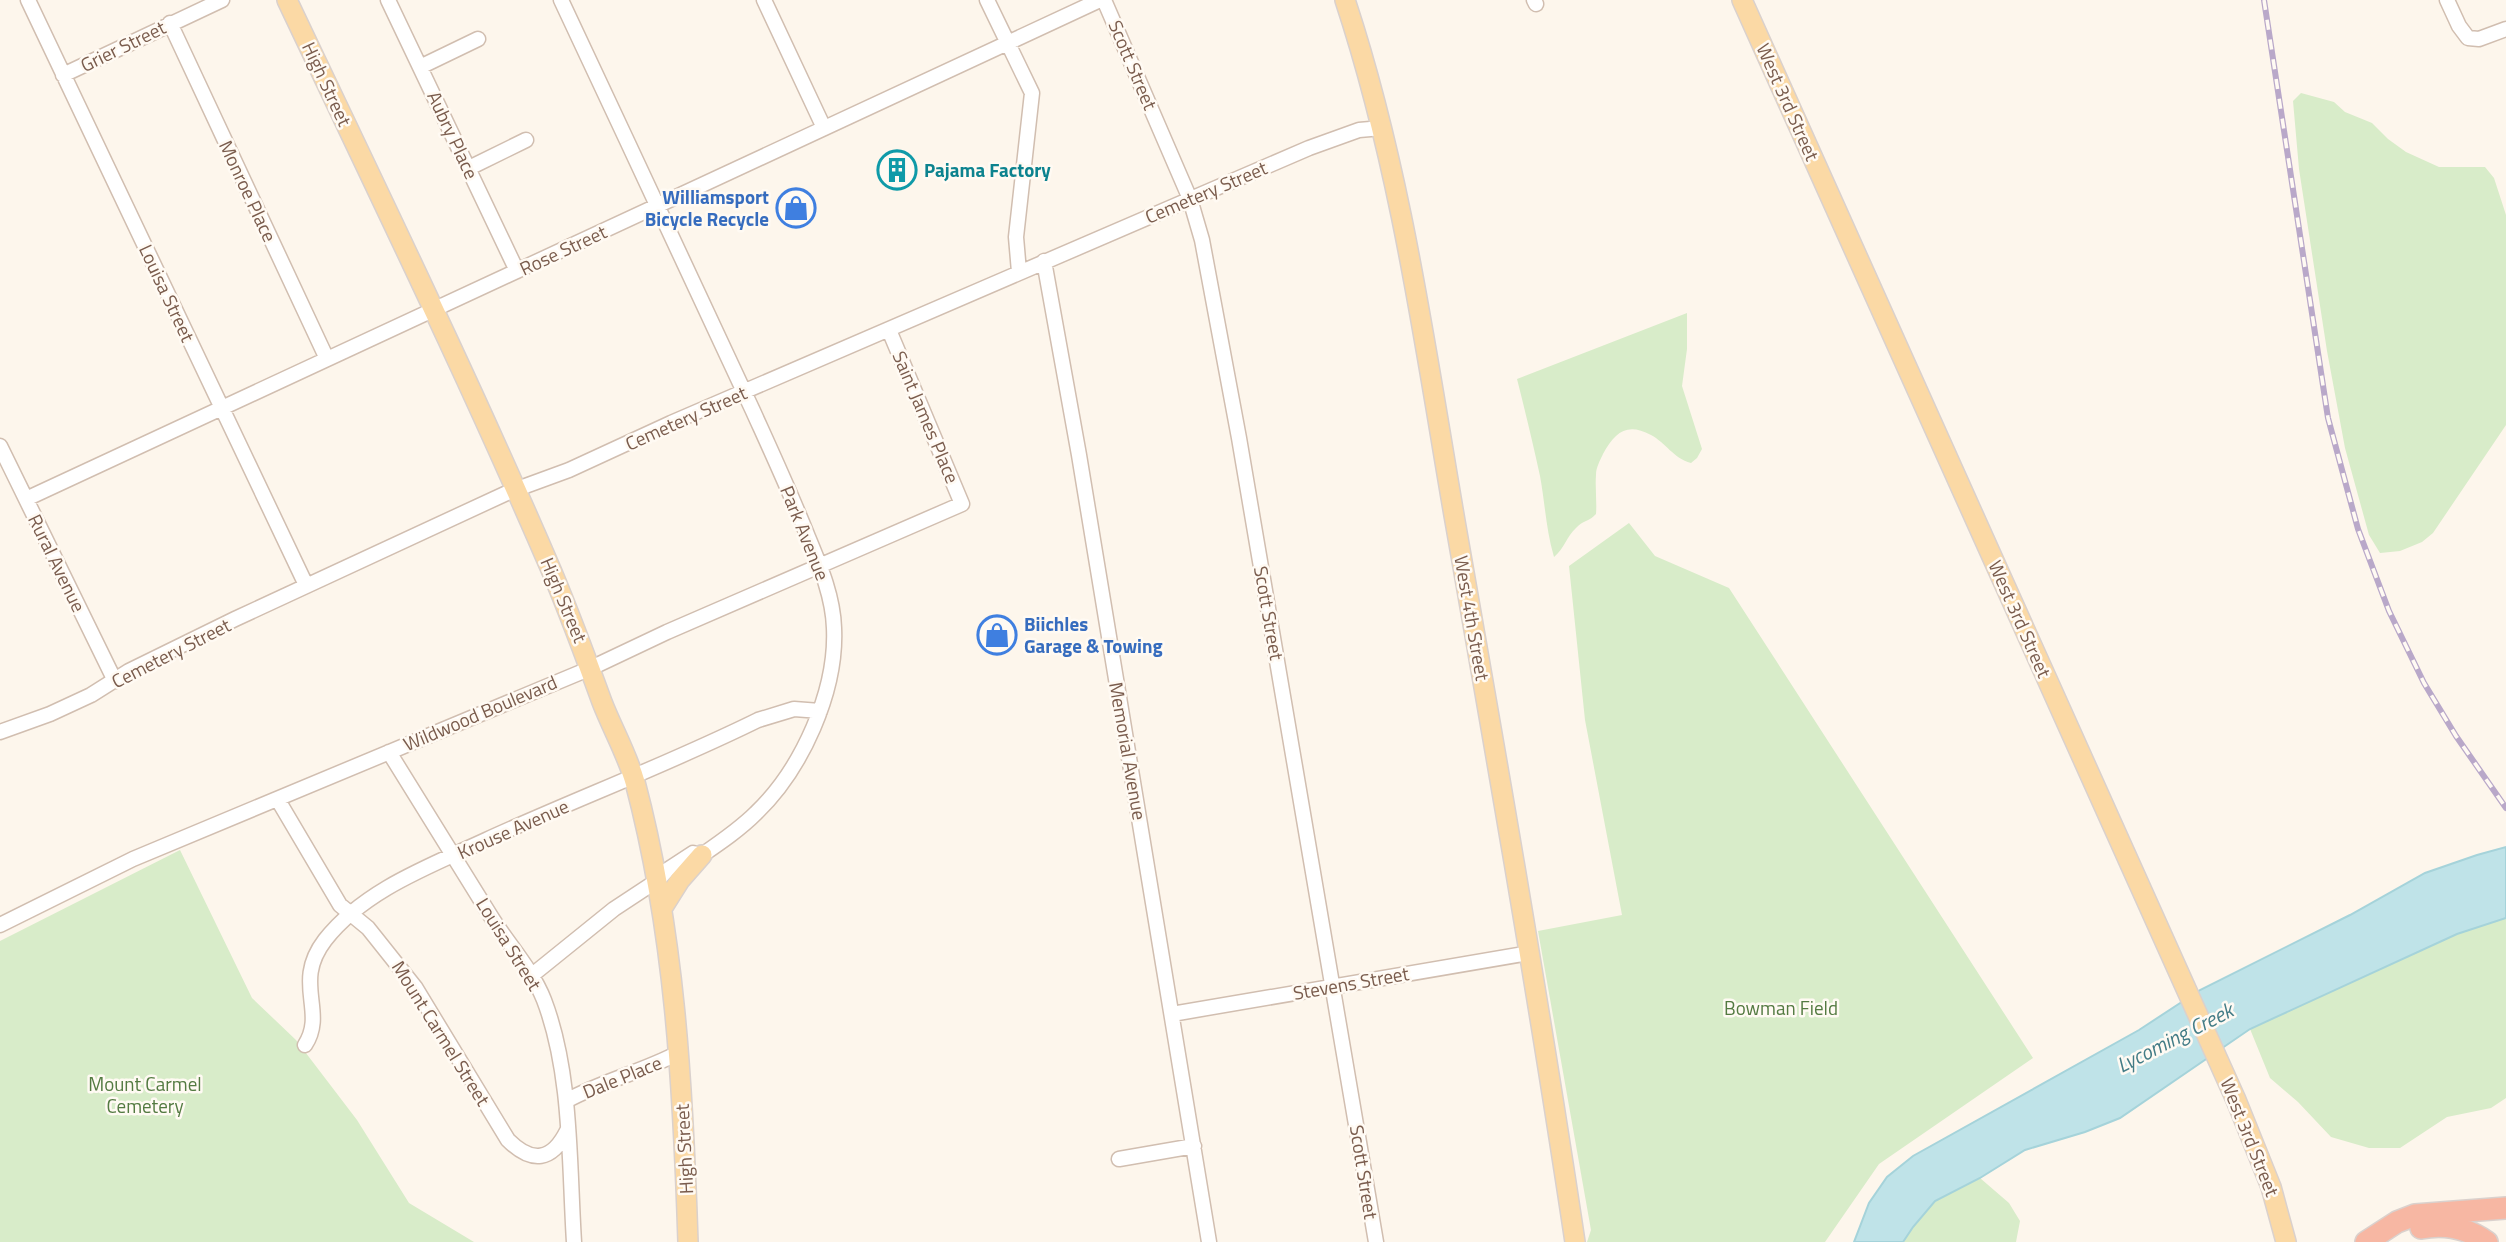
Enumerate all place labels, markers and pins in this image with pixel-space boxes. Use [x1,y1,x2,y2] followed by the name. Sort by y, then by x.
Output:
[876,149,918,191] building icon: Pajama Factory
[924,155,1051,184] place label: Pajama Factory
[645,182,769,233] place label: Williamsport Bicycle Recycle
[775,187,817,229] shop icon: Williamsport Bicycle Recycle
[1024,609,1163,660] place label: Biichles Garage & Towing
[976,614,1018,656] shop icon: Biichles Garage & Towing

